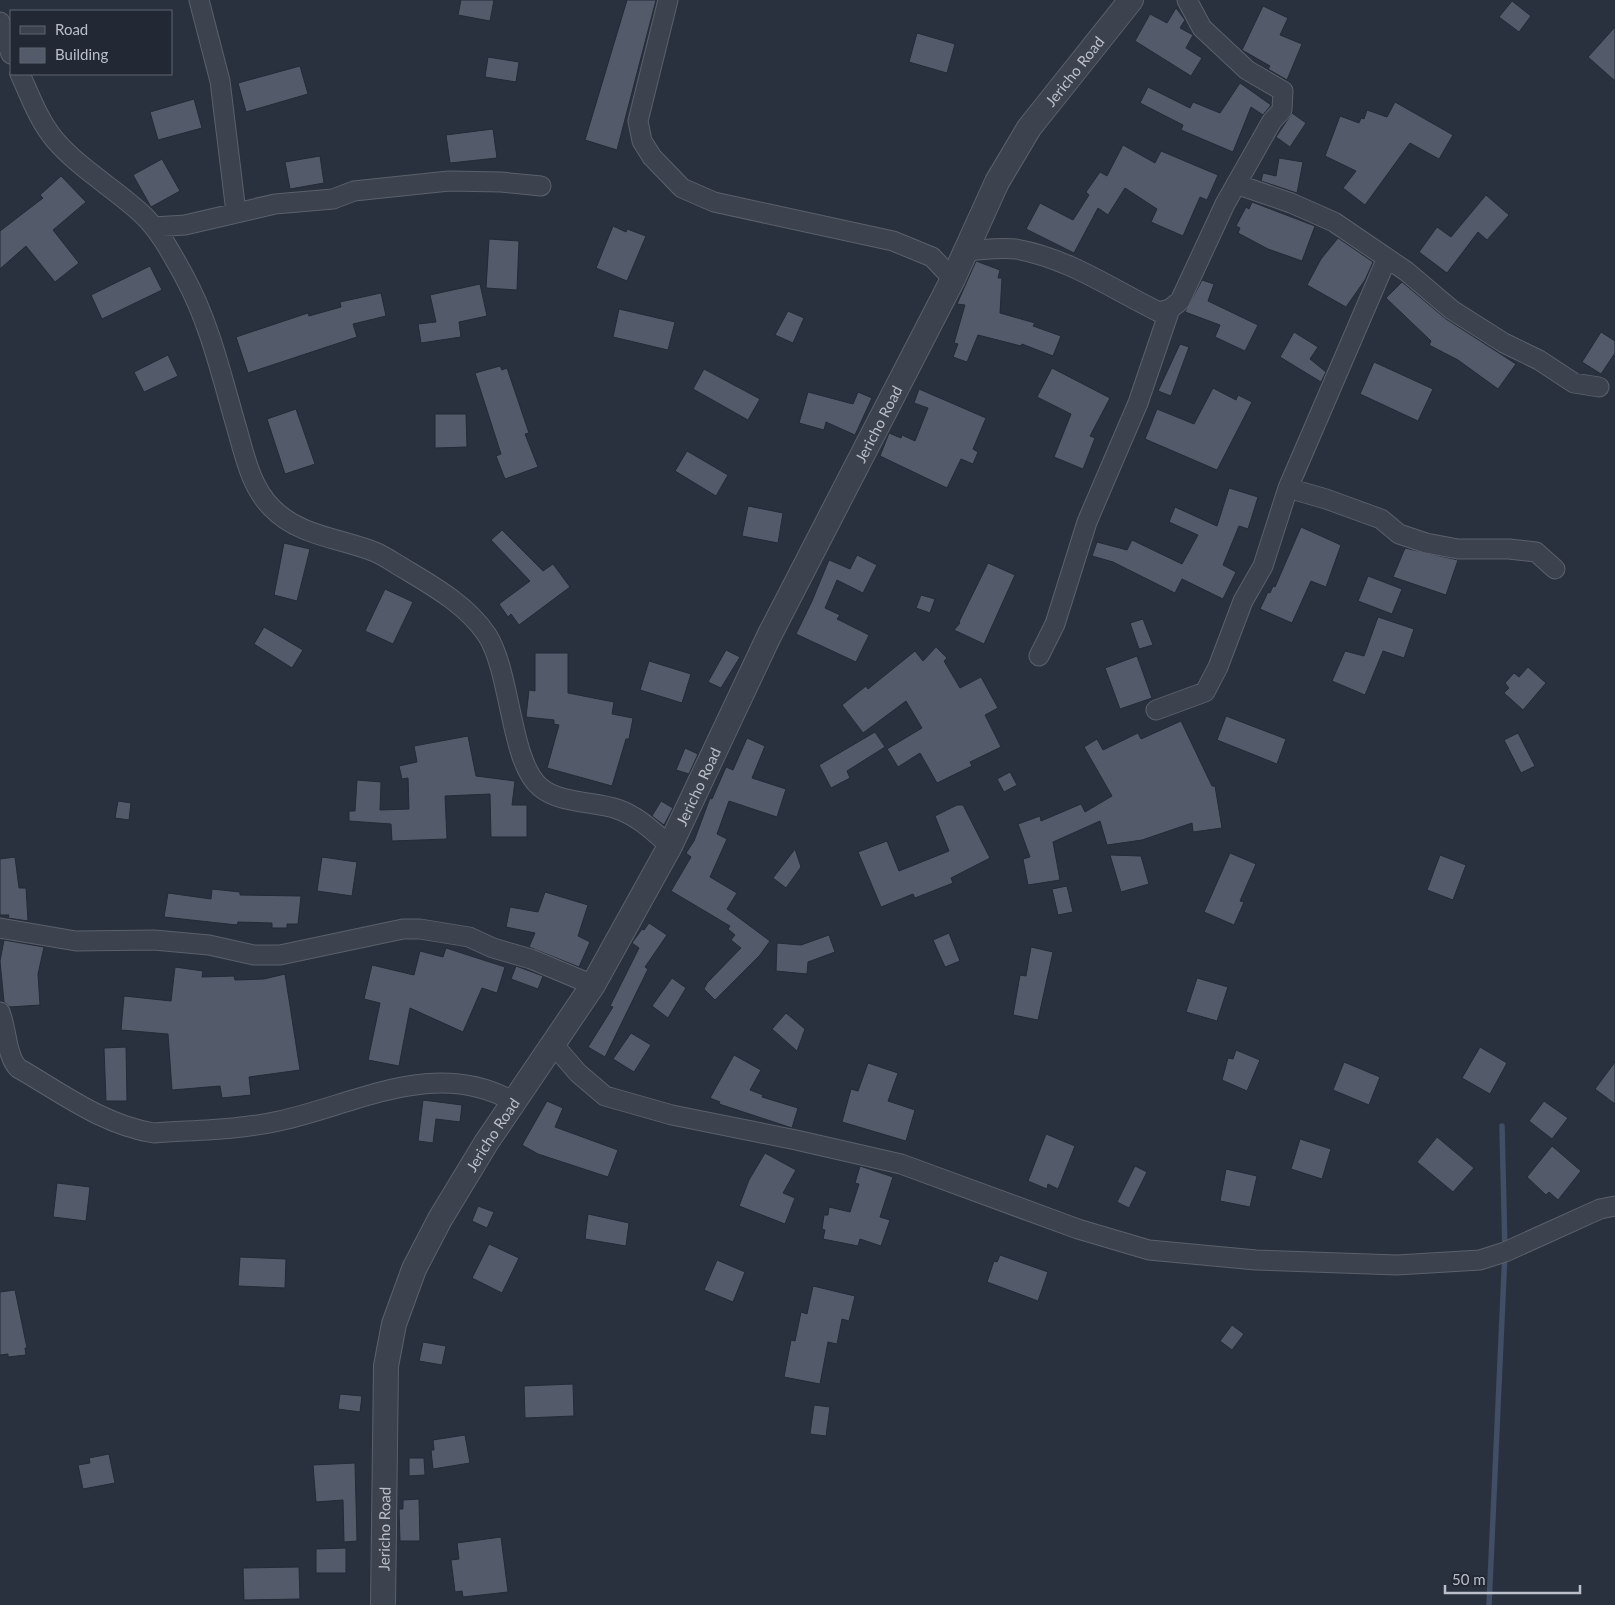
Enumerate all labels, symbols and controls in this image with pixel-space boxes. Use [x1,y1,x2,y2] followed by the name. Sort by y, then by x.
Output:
[10,10,172,75] legend
[55,20,88,38] text: Road
[1041,33,1108,110] street label: Jericho Road
[55,45,108,63] text: Building
[851,382,906,465] street label: Jericho Road
[672,745,724,828] street label: Jericho Road
[462,1094,523,1175] street label: Jericho Road
[374,1487,393,1571] street label: Jericho Road
[1445,1562,1580,1594] scale bar
[1452,1570,1486,1588] text: 50 m

